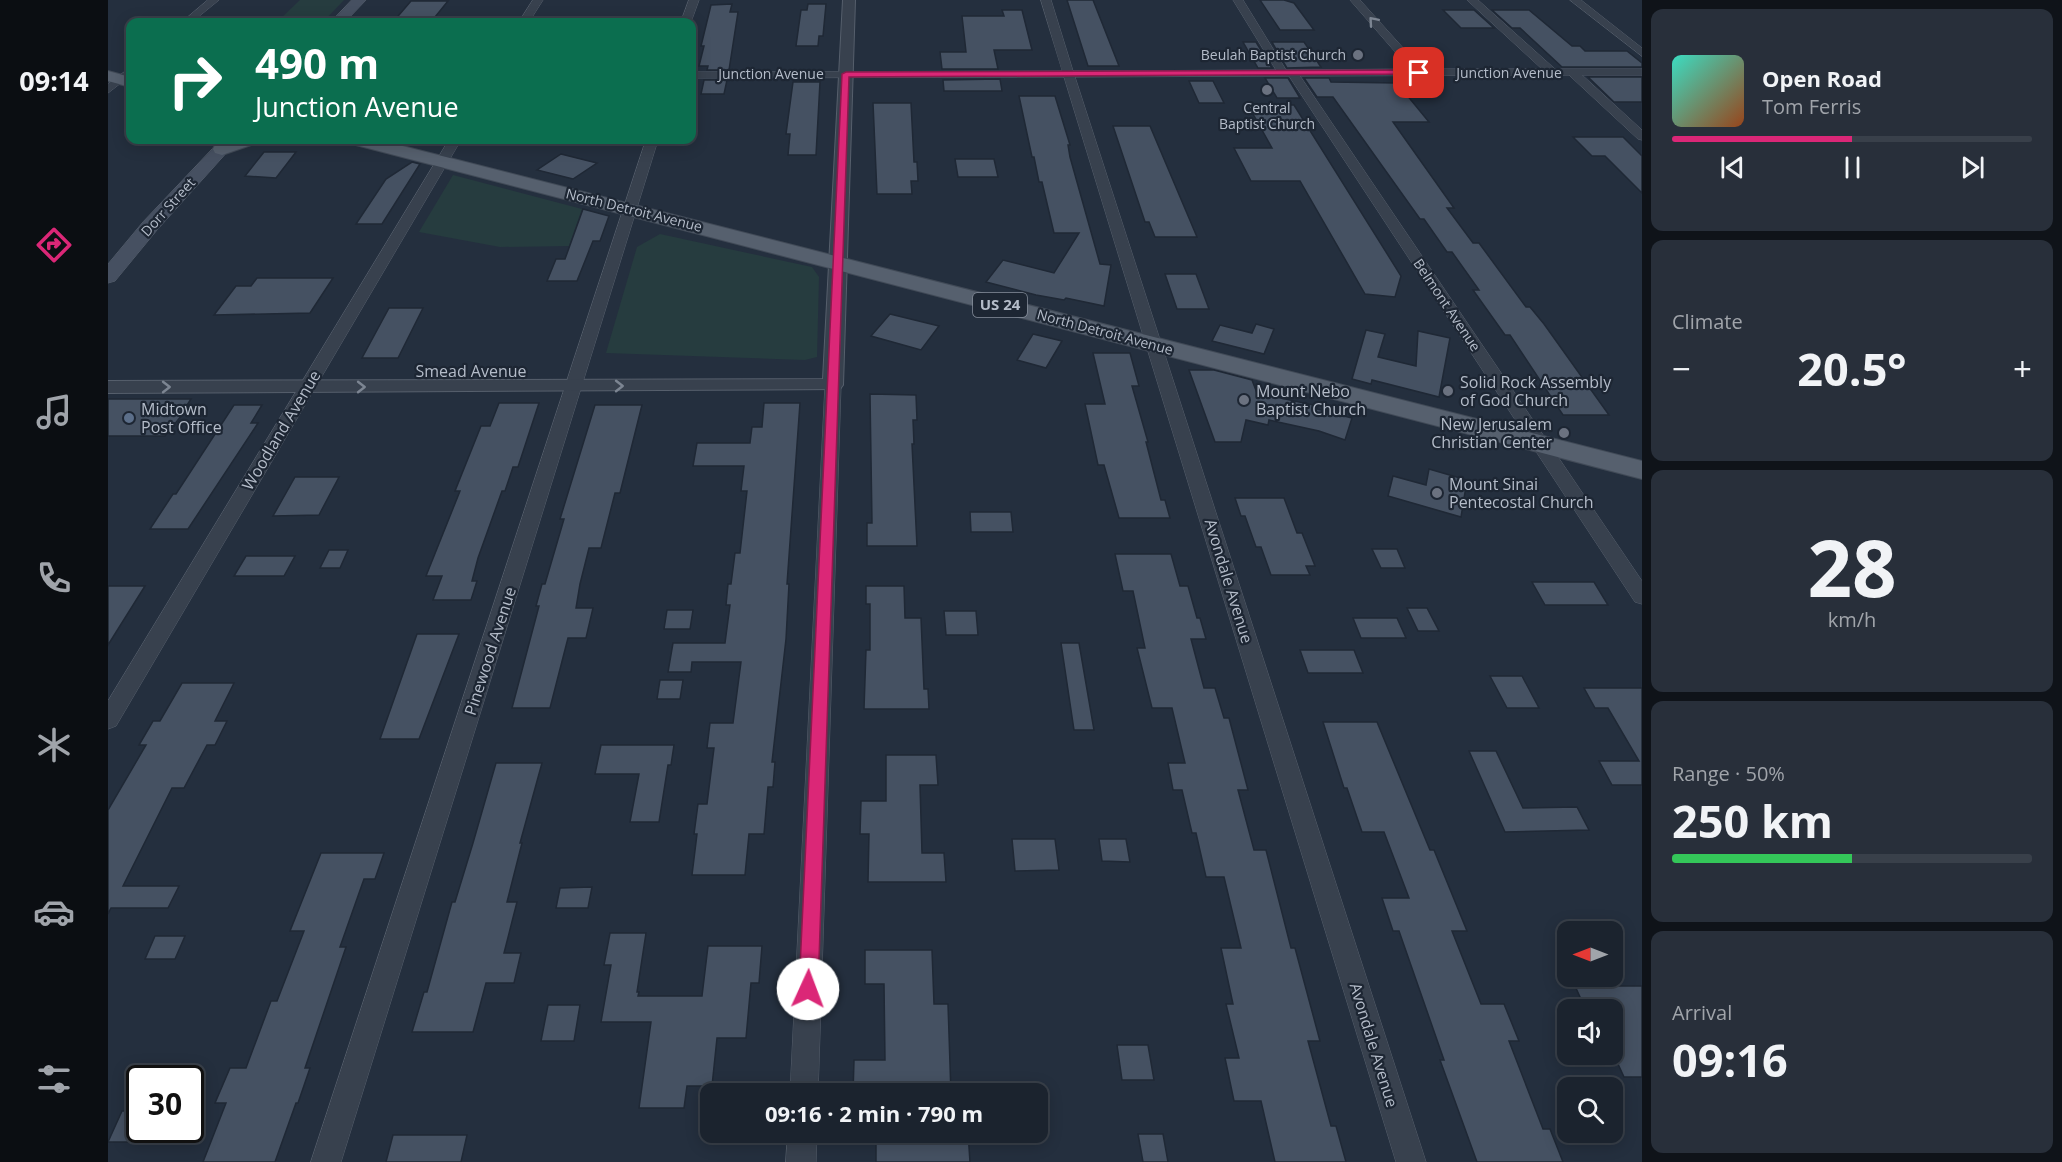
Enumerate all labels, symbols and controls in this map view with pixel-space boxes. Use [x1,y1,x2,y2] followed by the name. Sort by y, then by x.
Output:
[1369,17,1380,28] one-way arrow
[255,34,379,91] text: 490 m
[156,42,234,120] icon: right
[1201,45,1346,64] place label: Beulah Baptist Church
[1393,47,1444,98] pin
[1351,48,1365,62] marker: Beulah Baptist Church
[1402,56,1435,89] icon: arrive
[19,62,89,99] text: 09:14
[1454,63,1562,82] street label: Junction Avenue
[1762,63,1882,93] text: Open Road
[716,64,824,83] street label: Junction Avenue
[1260,83,1274,97] marker: Central Baptist Church
[255,88,459,125] text: Junction Avenue
[1762,93,1861,120] text: Tom Ferris
[1219,98,1315,133] place label: Central Baptist Church
[1716,151,1749,184] icon: previous
[1836,151,1869,184] icon: pause
[1956,151,1989,184] icon: next
[136,173,199,240] street label: Dorr Street
[564,183,704,236] street label: North Detroit Avenue
[33,224,75,266] icon: directions
[1409,255,1485,355] street label: Belmont Avenue
[973,293,1027,317] road number: US 24
[1035,304,1175,359] street label: North Detroit Avenue
[1672,308,1743,335] text: Climate
[1797,338,1907,399] text: 20.5°
[1672,346,1691,391] text: −
[2013,346,2032,391] text: +
[415,360,527,382] street label: Smead Avenue
[236,366,326,494] street label: Woodland Avenue
[1460,371,1612,411] place label: Solid Rock Assembly of God Church
[357,380,366,393] one-way arrow
[615,380,624,392] one-way arrow
[1256,380,1366,420] place label: Mount Nebo Baptist Church
[162,381,171,393] one-way arrow
[1441,384,1455,398] marker: Solid Rock Assembly of God Church
[33,391,75,433] icon: music
[1237,393,1251,407] marker: Mount Nebo Baptist Church
[141,398,222,438] place label: Midtown Post Office
[122,411,136,425] marker: Midtown Post Office
[1431,413,1552,453] place label: New Jerusalem Christian Center
[1557,426,1571,440] marker: New Jerusalem Christian Center
[1449,473,1594,513] place label: Mount Sinai Pentecostal Church
[1430,486,1444,500] marker: Mount Sinai Pentecostal Church
[1807,514,1897,620] text: 28
[1200,516,1258,646] street label: Avondale Avenue
[33,557,75,599] icon: phone
[459,584,521,718] street label: Pinewood Avenue
[1828,606,1876,633] text: km/h
[33,724,75,766] icon: climate
[1672,760,1785,787] text: Range · 50%
[1672,790,1833,851] text: 250 km
[33,891,75,933] icon: car
[1557,921,1623,987] north arrow
[1557,921,1623,1143] map controls
[776,957,840,1021] position arrow
[1345,980,1403,1110] street label: Avondale Avenue
[1557,999,1623,1065] button: sound
[1672,999,1732,1026] text: Arrival
[1672,1029,1788,1090] text: 09:16
[33,1058,75,1100] icon: filters
[126,1065,204,1143] speed limit sign: 30
[1557,1077,1623,1143] button: search
[765,1098,983,1128] text: 09:16 · 2 min · 790 m

